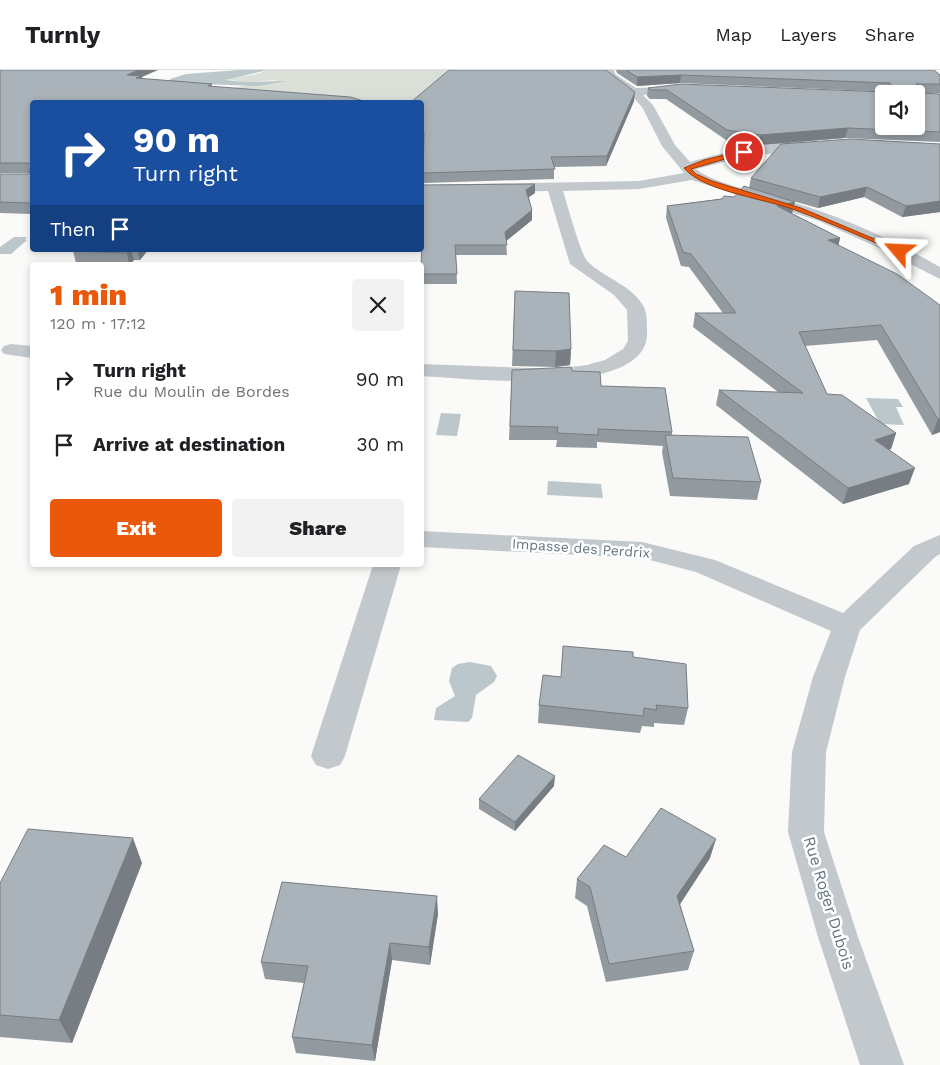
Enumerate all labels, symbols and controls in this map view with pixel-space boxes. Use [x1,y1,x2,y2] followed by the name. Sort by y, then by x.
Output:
[25,21,100,49] text: Turnly
[715,24,752,45] text: Map
[780,24,837,45] text: Layers
[865,24,915,45] text: Share
[875,85,925,135] map controls
[875,85,925,135] button: sound
[133,119,220,161] text: 90 m
[50,120,115,185] icon: right
[723,131,765,173] pin
[730,138,758,166] icon: arrive
[133,161,238,186] text: Turn right
[106,215,134,243] icon: arrive
[50,218,96,241] text: Then
[872,224,924,276] position arrow
[50,277,127,312] text: 1 min
[352,279,404,331] button: close
[50,314,146,333] text: 120 m · 17:12
[93,359,186,382] text: Turn right
[50,366,78,394] icon: right
[356,368,404,391] text: 90 m
[93,382,290,401] text: Rue du Moulin de Bordes
[50,431,78,459] icon: arrive
[93,433,285,456] text: Arrive at destination
[357,433,404,456] text: 30 m
[50,499,222,557] button: Exit
[232,499,404,557] button: Share
[511,535,651,561] street label: Impasse des Perdrix
[800,834,858,972] street label: Rue Roger Dubois

